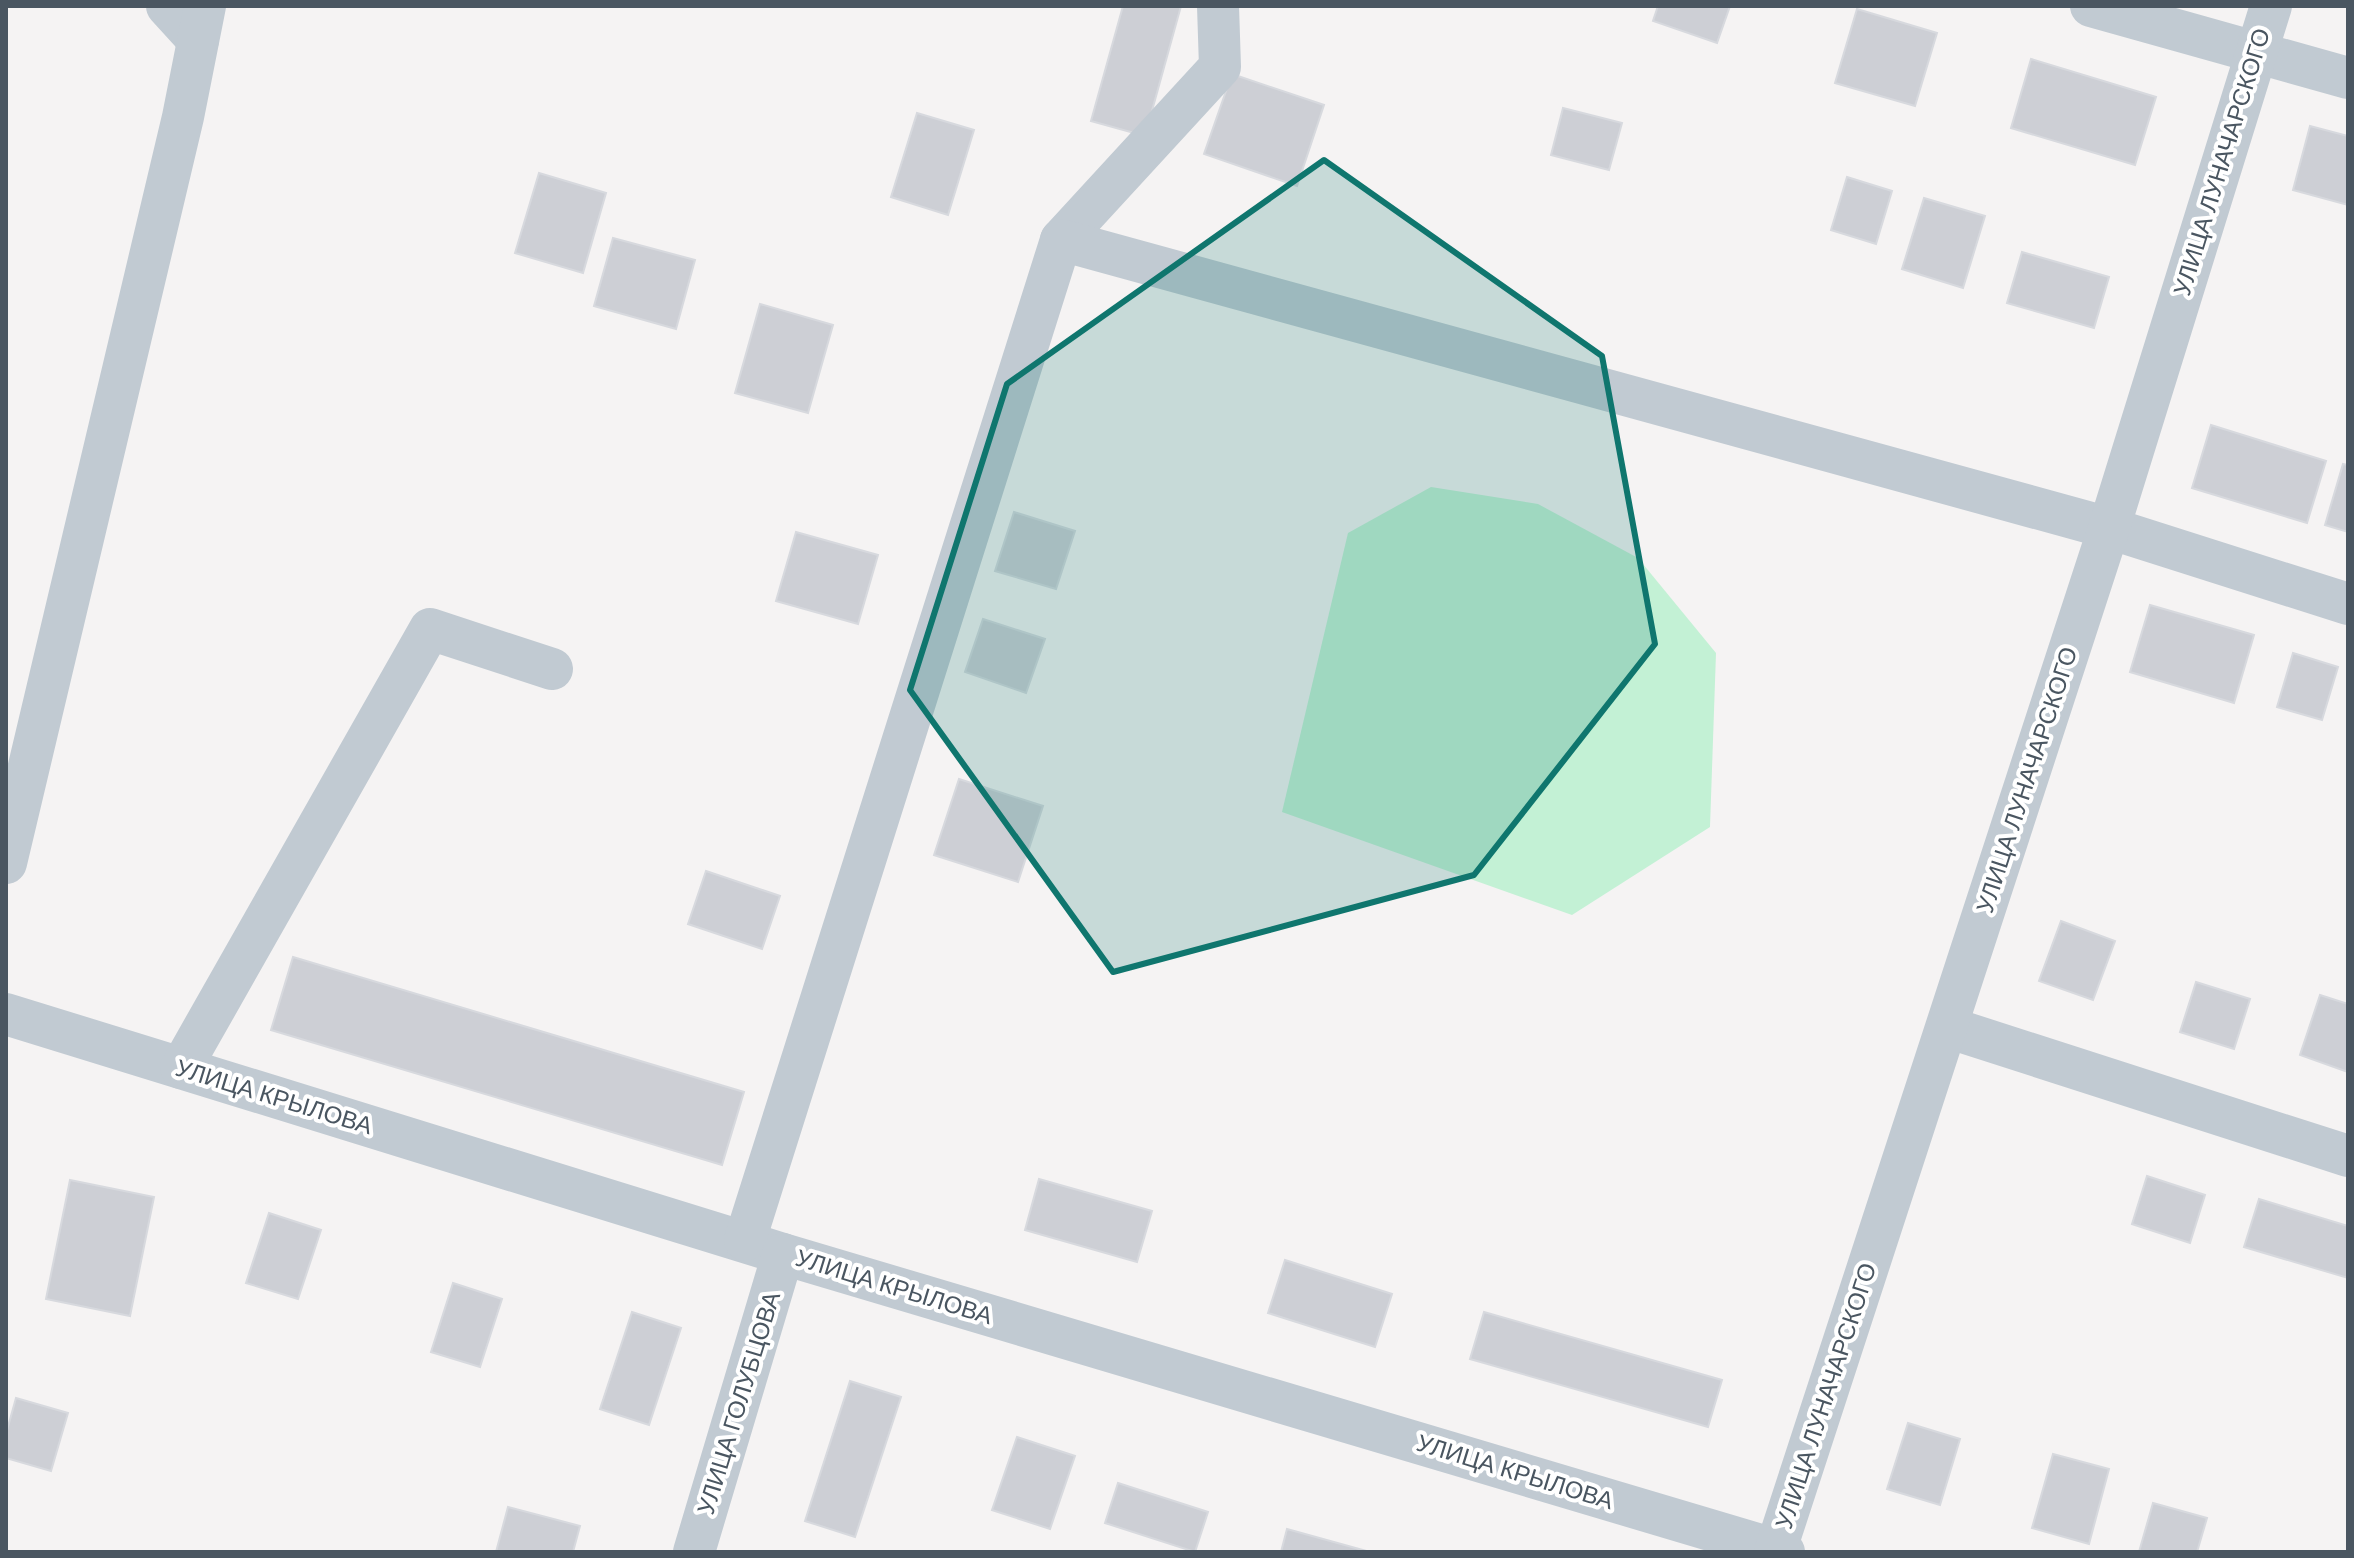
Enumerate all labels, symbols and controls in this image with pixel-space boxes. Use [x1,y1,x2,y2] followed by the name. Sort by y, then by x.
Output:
[2166,24,2277,299] street label: УЛИЦА ЛУНАЧАРСКОГО
[1969,643,2084,917] street label: УЛИЦА ЛУНАЧАРСКОГО
[172,1052,376,1141] street label: УЛИЦА КРЫЛОВА
[792,1242,996,1331] street label: УЛИЦА КРЫЛОВА
[1768,1259,1883,1533] street label: УЛИЦА ЛУНАЧАРСКОГО
[690,1288,787,1518] street label: УЛИЦА ГОЛУБЦОВА
[1413,1427,1617,1516] street label: УЛИЦА КРЫЛОВА

